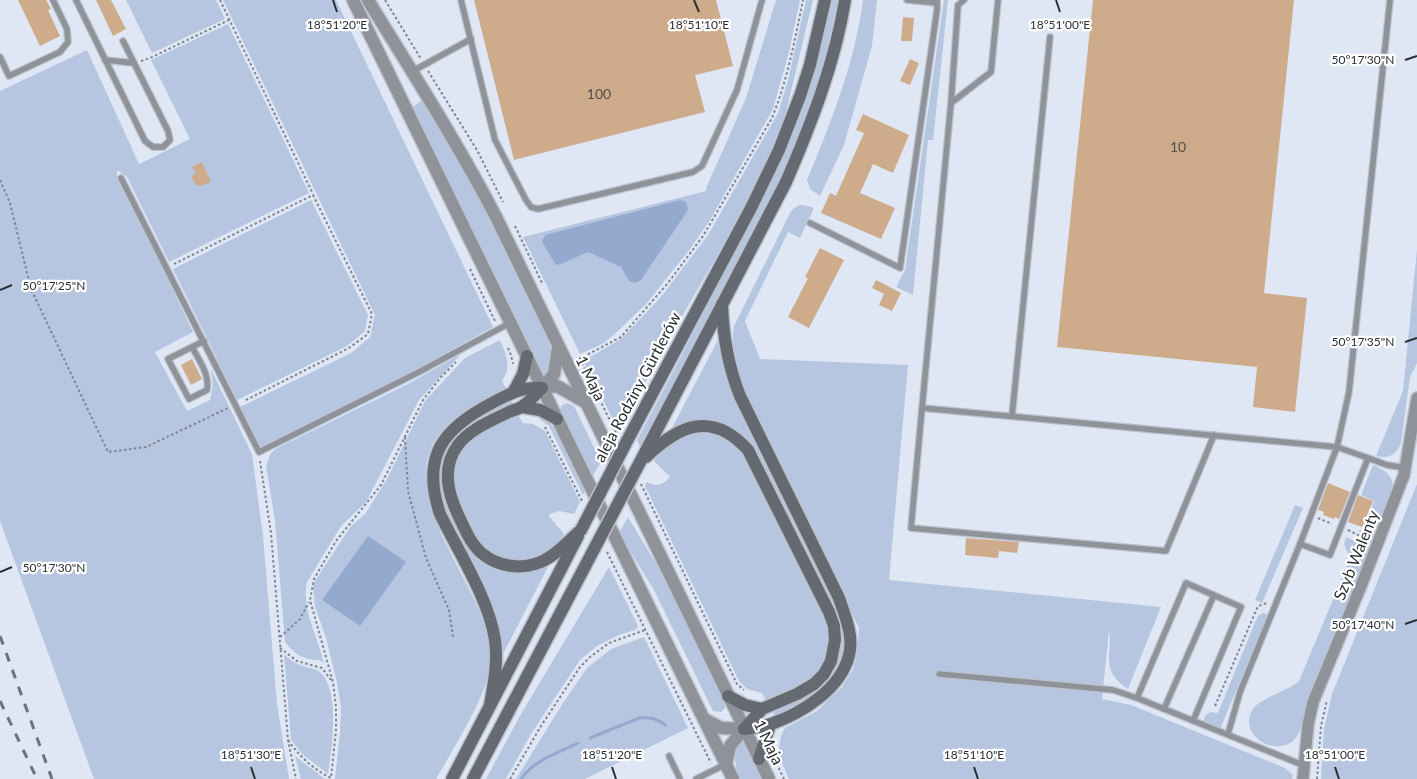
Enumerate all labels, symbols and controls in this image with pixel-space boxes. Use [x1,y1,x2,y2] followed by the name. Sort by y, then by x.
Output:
[307,17,367,32] text: 18°51'20"E
[669,17,729,32] text: 18°51'10"E
[1030,17,1090,32] text: 18°51'00"E
[1332,52,1394,67] text: 50°17'30"N
[587,85,611,102] house number: 100
[1170,138,1186,155] house number: 10
[23,278,85,293] text: 50°17'25"N
[589,308,684,465] street label: aleja Rodziny Gürtlerów
[1332,334,1394,349] text: 50°17'35"N
[572,352,610,403] street label: 1 Maja
[1329,506,1382,603] street label: Szyb Walenty
[23,560,85,575] text: 50°17'30"N
[1332,617,1394,632] text: 50°17'40"N
[750,716,788,767] street label: 1 Maja
[221,747,281,762] text: 18°51'30"E
[582,747,642,762] text: 18°51'20"E
[944,747,1004,762] text: 18°51'10"E
[1305,747,1365,762] text: 18°51'00"E

